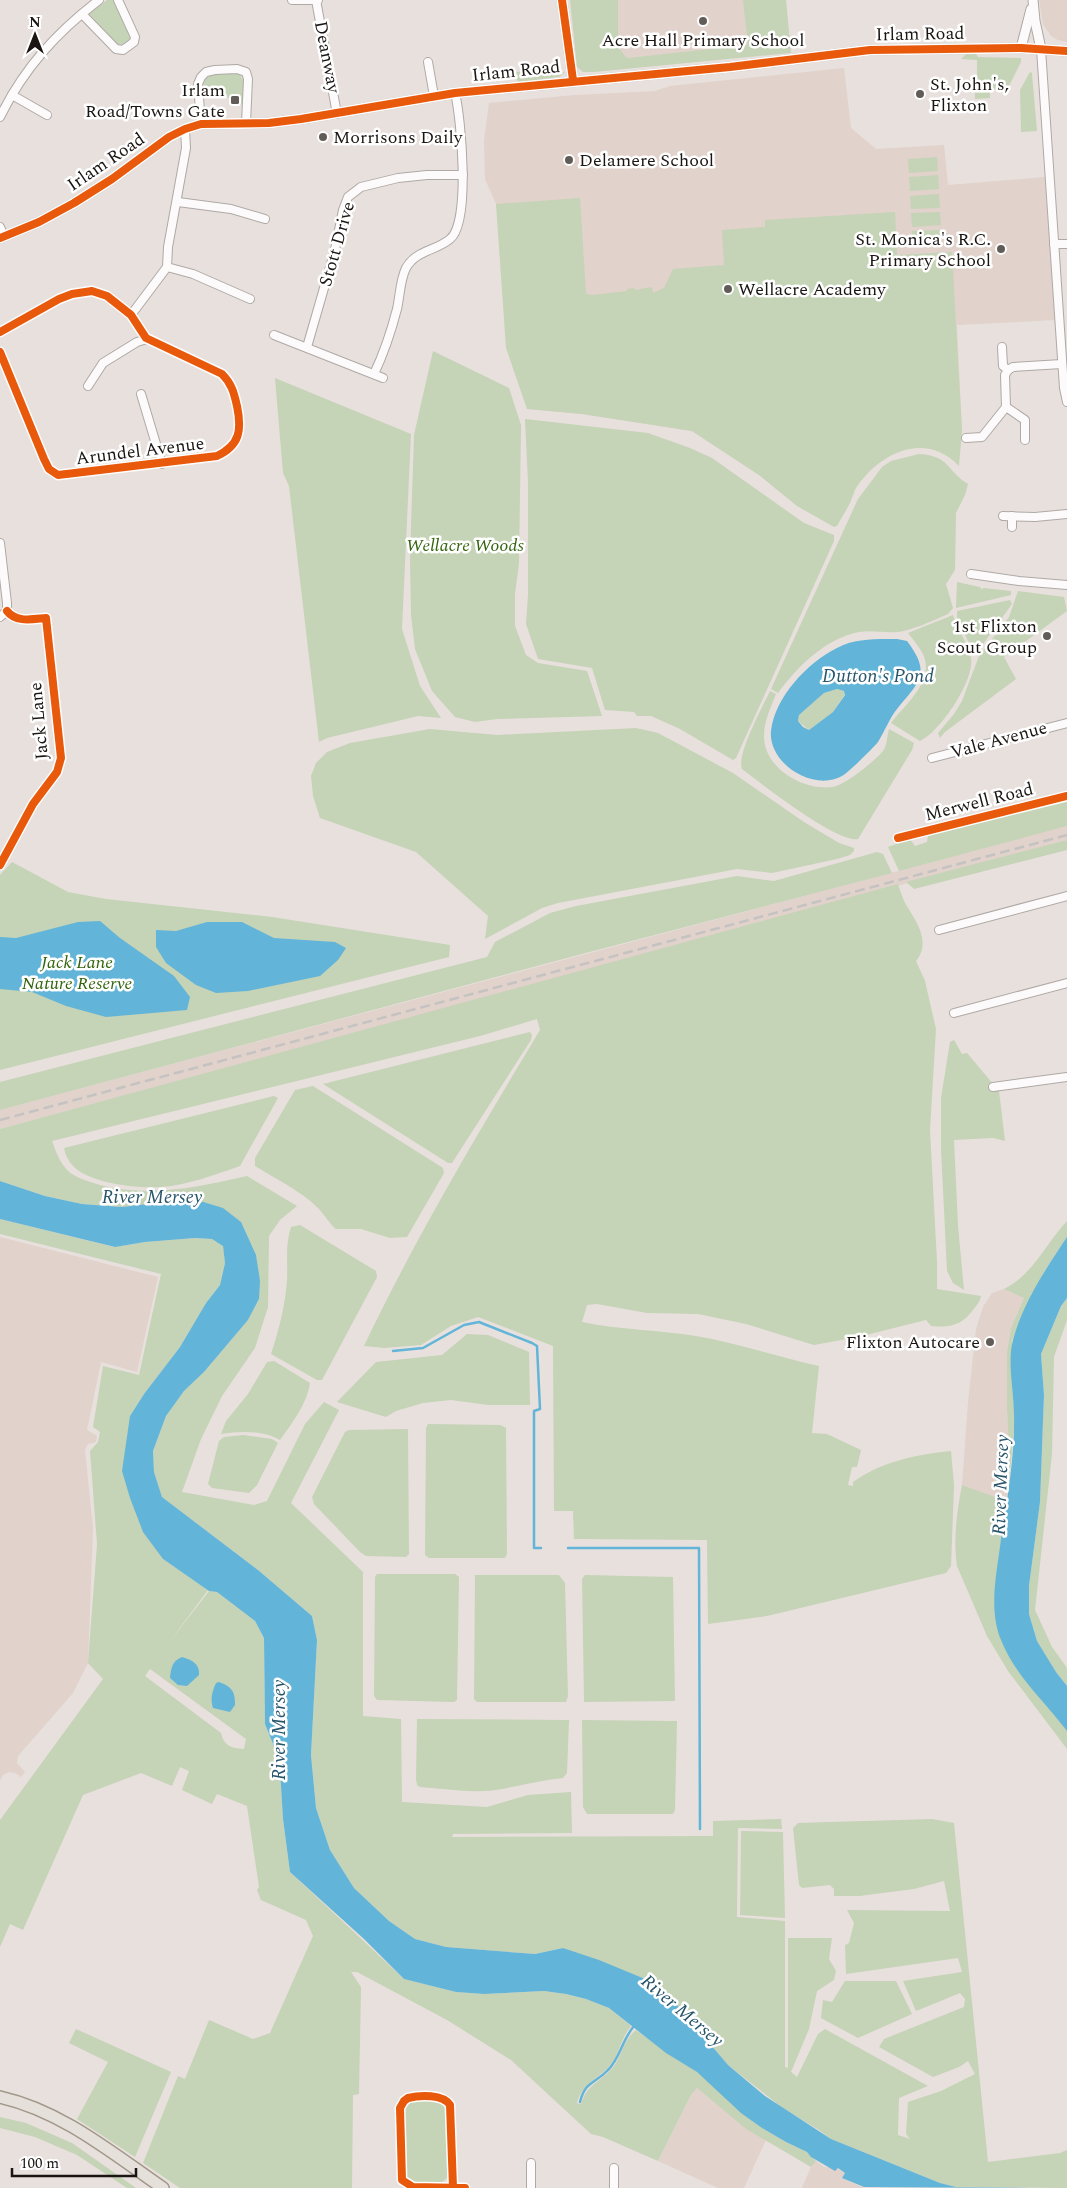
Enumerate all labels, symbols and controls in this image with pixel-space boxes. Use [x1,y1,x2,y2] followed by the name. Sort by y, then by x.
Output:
[10,10,60,60] north arrow
[29,12,41,33] text: N
[697,15,709,27] marker: Acre Hall Primary School
[307,19,347,97] street label: Deanway
[875,20,965,48] street label: Irlam Road
[602,27,804,54] place label: Acre Hall Primary School
[470,53,562,89] street label: Irlam Road
[930,71,1009,119] place label: St. John's, Flixton
[85,77,225,125] place label: Irlam Road/Towns Gate
[914,88,926,100] marker: St. John's, Flixton
[229,94,241,106] marker: Irlam Road/Towns Gate
[333,124,464,151] place label: Morrisons Daily
[62,126,150,198] street label: Irlam Road
[317,131,329,143] marker: Morrisons Daily
[579,147,714,174] place label: Delamere School
[563,154,575,166] marker: Delamere School
[312,198,362,290] street label: Stott Drive
[855,226,991,274] place label: St. Monica's R.C. Primary School
[995,243,1007,255] marker: St. Monica's R.C. Primary School
[738,276,887,303] place label: Wellacre Academy
[722,283,734,295] marker: Wellacre Academy
[74,430,206,472] street label: Arundel Avenue
[406,532,525,559] park label: Wellacre Woods
[937,613,1037,661] place label: 1st Flixton Scout Group
[1041,630,1053,642] marker: 1st Flixton Scout Group
[822,662,934,691] water label: Dutton's Pond
[22,681,56,761] street label: Jack Lane
[948,714,1050,766] street label: Vale Avenue
[922,775,1036,829] street label: Merwell Road
[22,949,132,997] park label: Jack Lane Nature Reserve
[102,1183,203,1212] water label: River Mersey
[846,1329,980,1356] place label: Flixton Autocare
[984,1336,996,1348] marker: Flixton Autocare
[985,1434,1017,1536] water label: River Mersey
[265,1679,294,1780] water label: River Mersey
[634,1968,730,2055] water label: River Mersey
[12,2146,136,2178] scale bar
[20,2152,59,2175] text: 100 m

